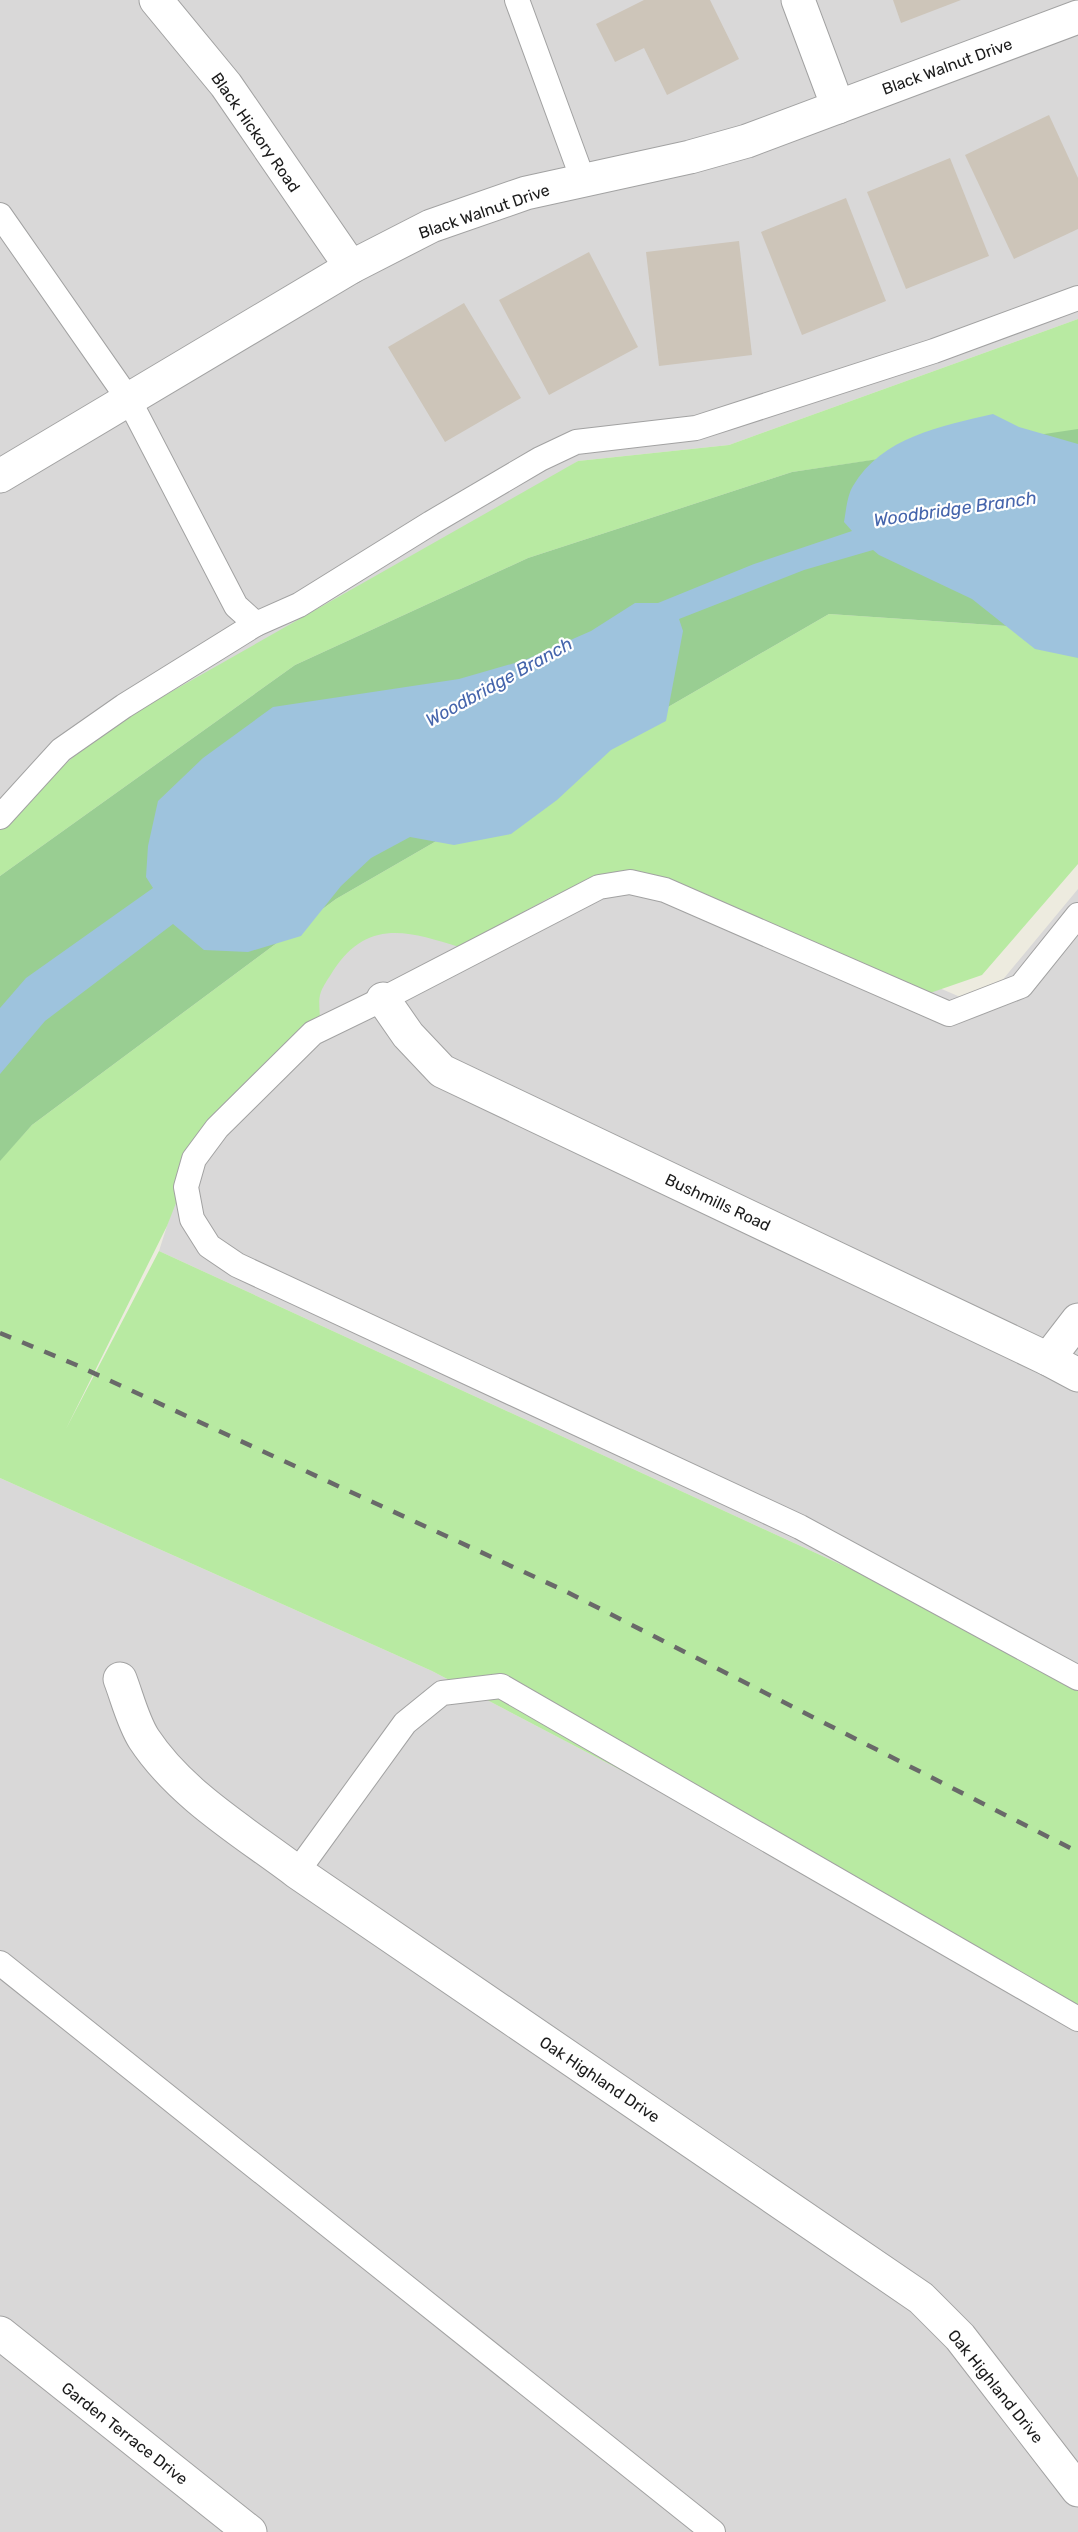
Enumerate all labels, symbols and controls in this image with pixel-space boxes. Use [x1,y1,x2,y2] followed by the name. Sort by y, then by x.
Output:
[879,34,1015,99] street label: Black Walnut Drive
[207,69,304,196] street label: Black Hickory Road
[416,180,552,243] street label: Black Walnut Drive
[872,487,1038,531] water label: Woodbridge Branch
[422,632,576,731] water label: Woodbridge Branch
[662,1170,774,1235] street label: Bushmills Road
[536,2032,663,2127] street label: Oak Highland Drive
[944,2326,1047,2447] street label: Oak Highland Drive
[58,2378,192,2489] street label: Garden Terrace Drive

